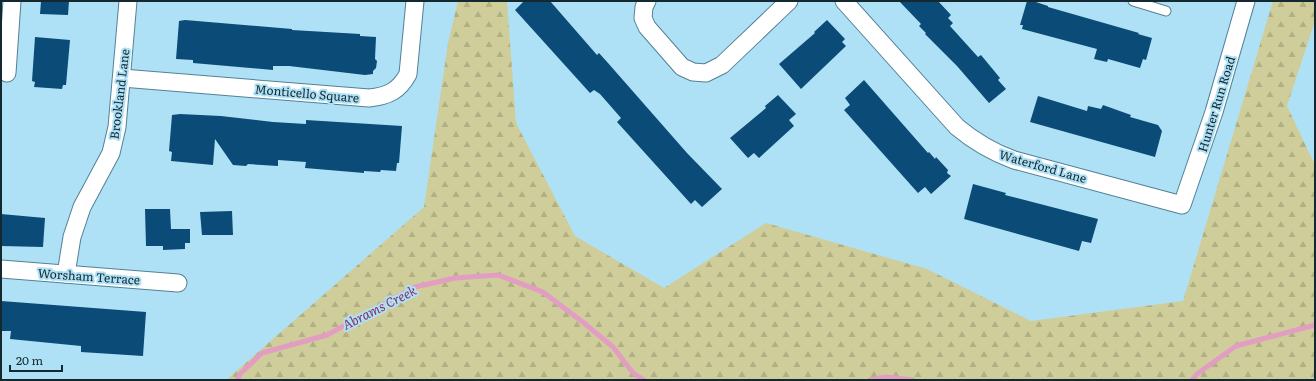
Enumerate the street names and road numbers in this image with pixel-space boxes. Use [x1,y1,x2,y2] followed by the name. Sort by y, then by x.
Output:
[105,48,133,140] street label: Brookland Lane
[1193,53,1239,154] street label: Hunter Run Road
[254,79,360,107] street label: Monticello Square
[997,145,1089,187] street label: Waterford Lane
[37,263,141,289] street label: Worsham Terrace

